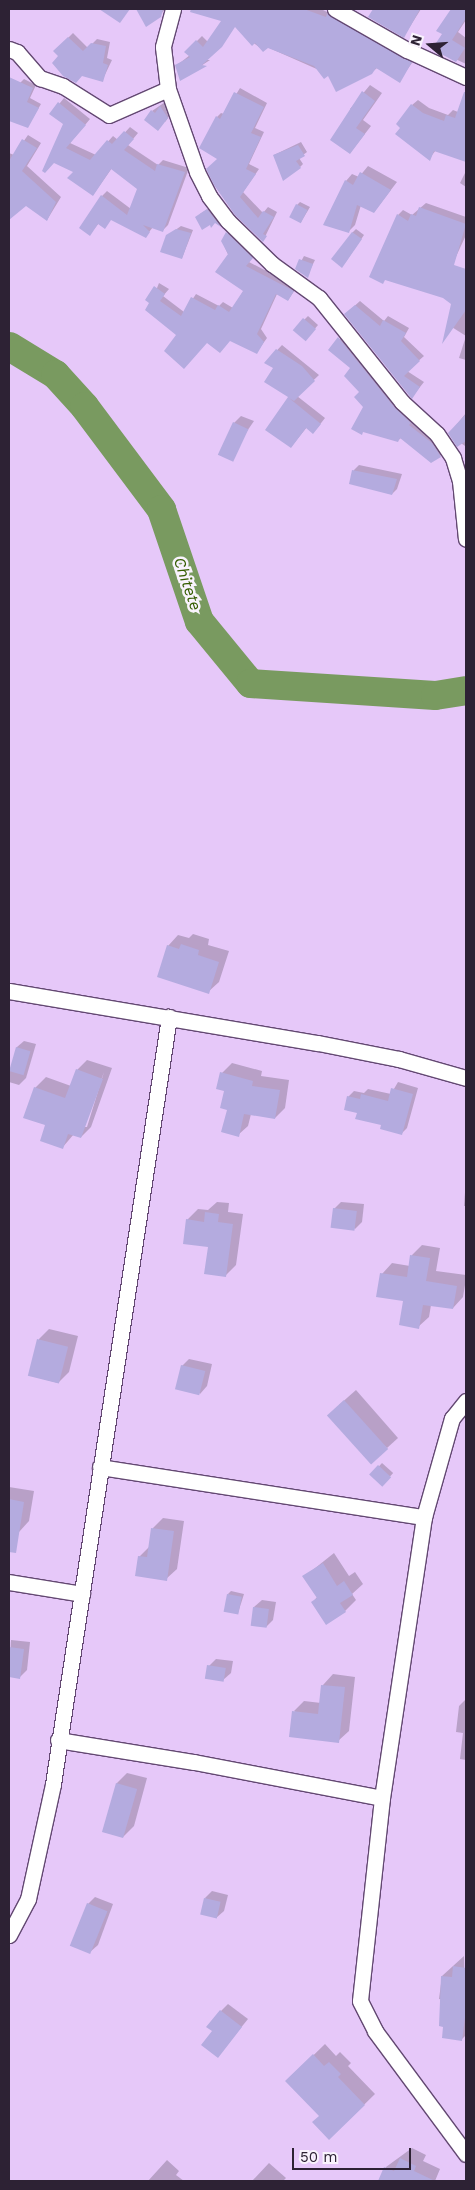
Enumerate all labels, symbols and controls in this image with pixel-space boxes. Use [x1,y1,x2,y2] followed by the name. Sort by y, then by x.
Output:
[405,20,455,70] north arrow
[407,33,425,48] text: N
[169,555,205,613] water label: Chitete
[295,2138,414,2170] scale bar
[300,2148,337,2166] text: 50 m

